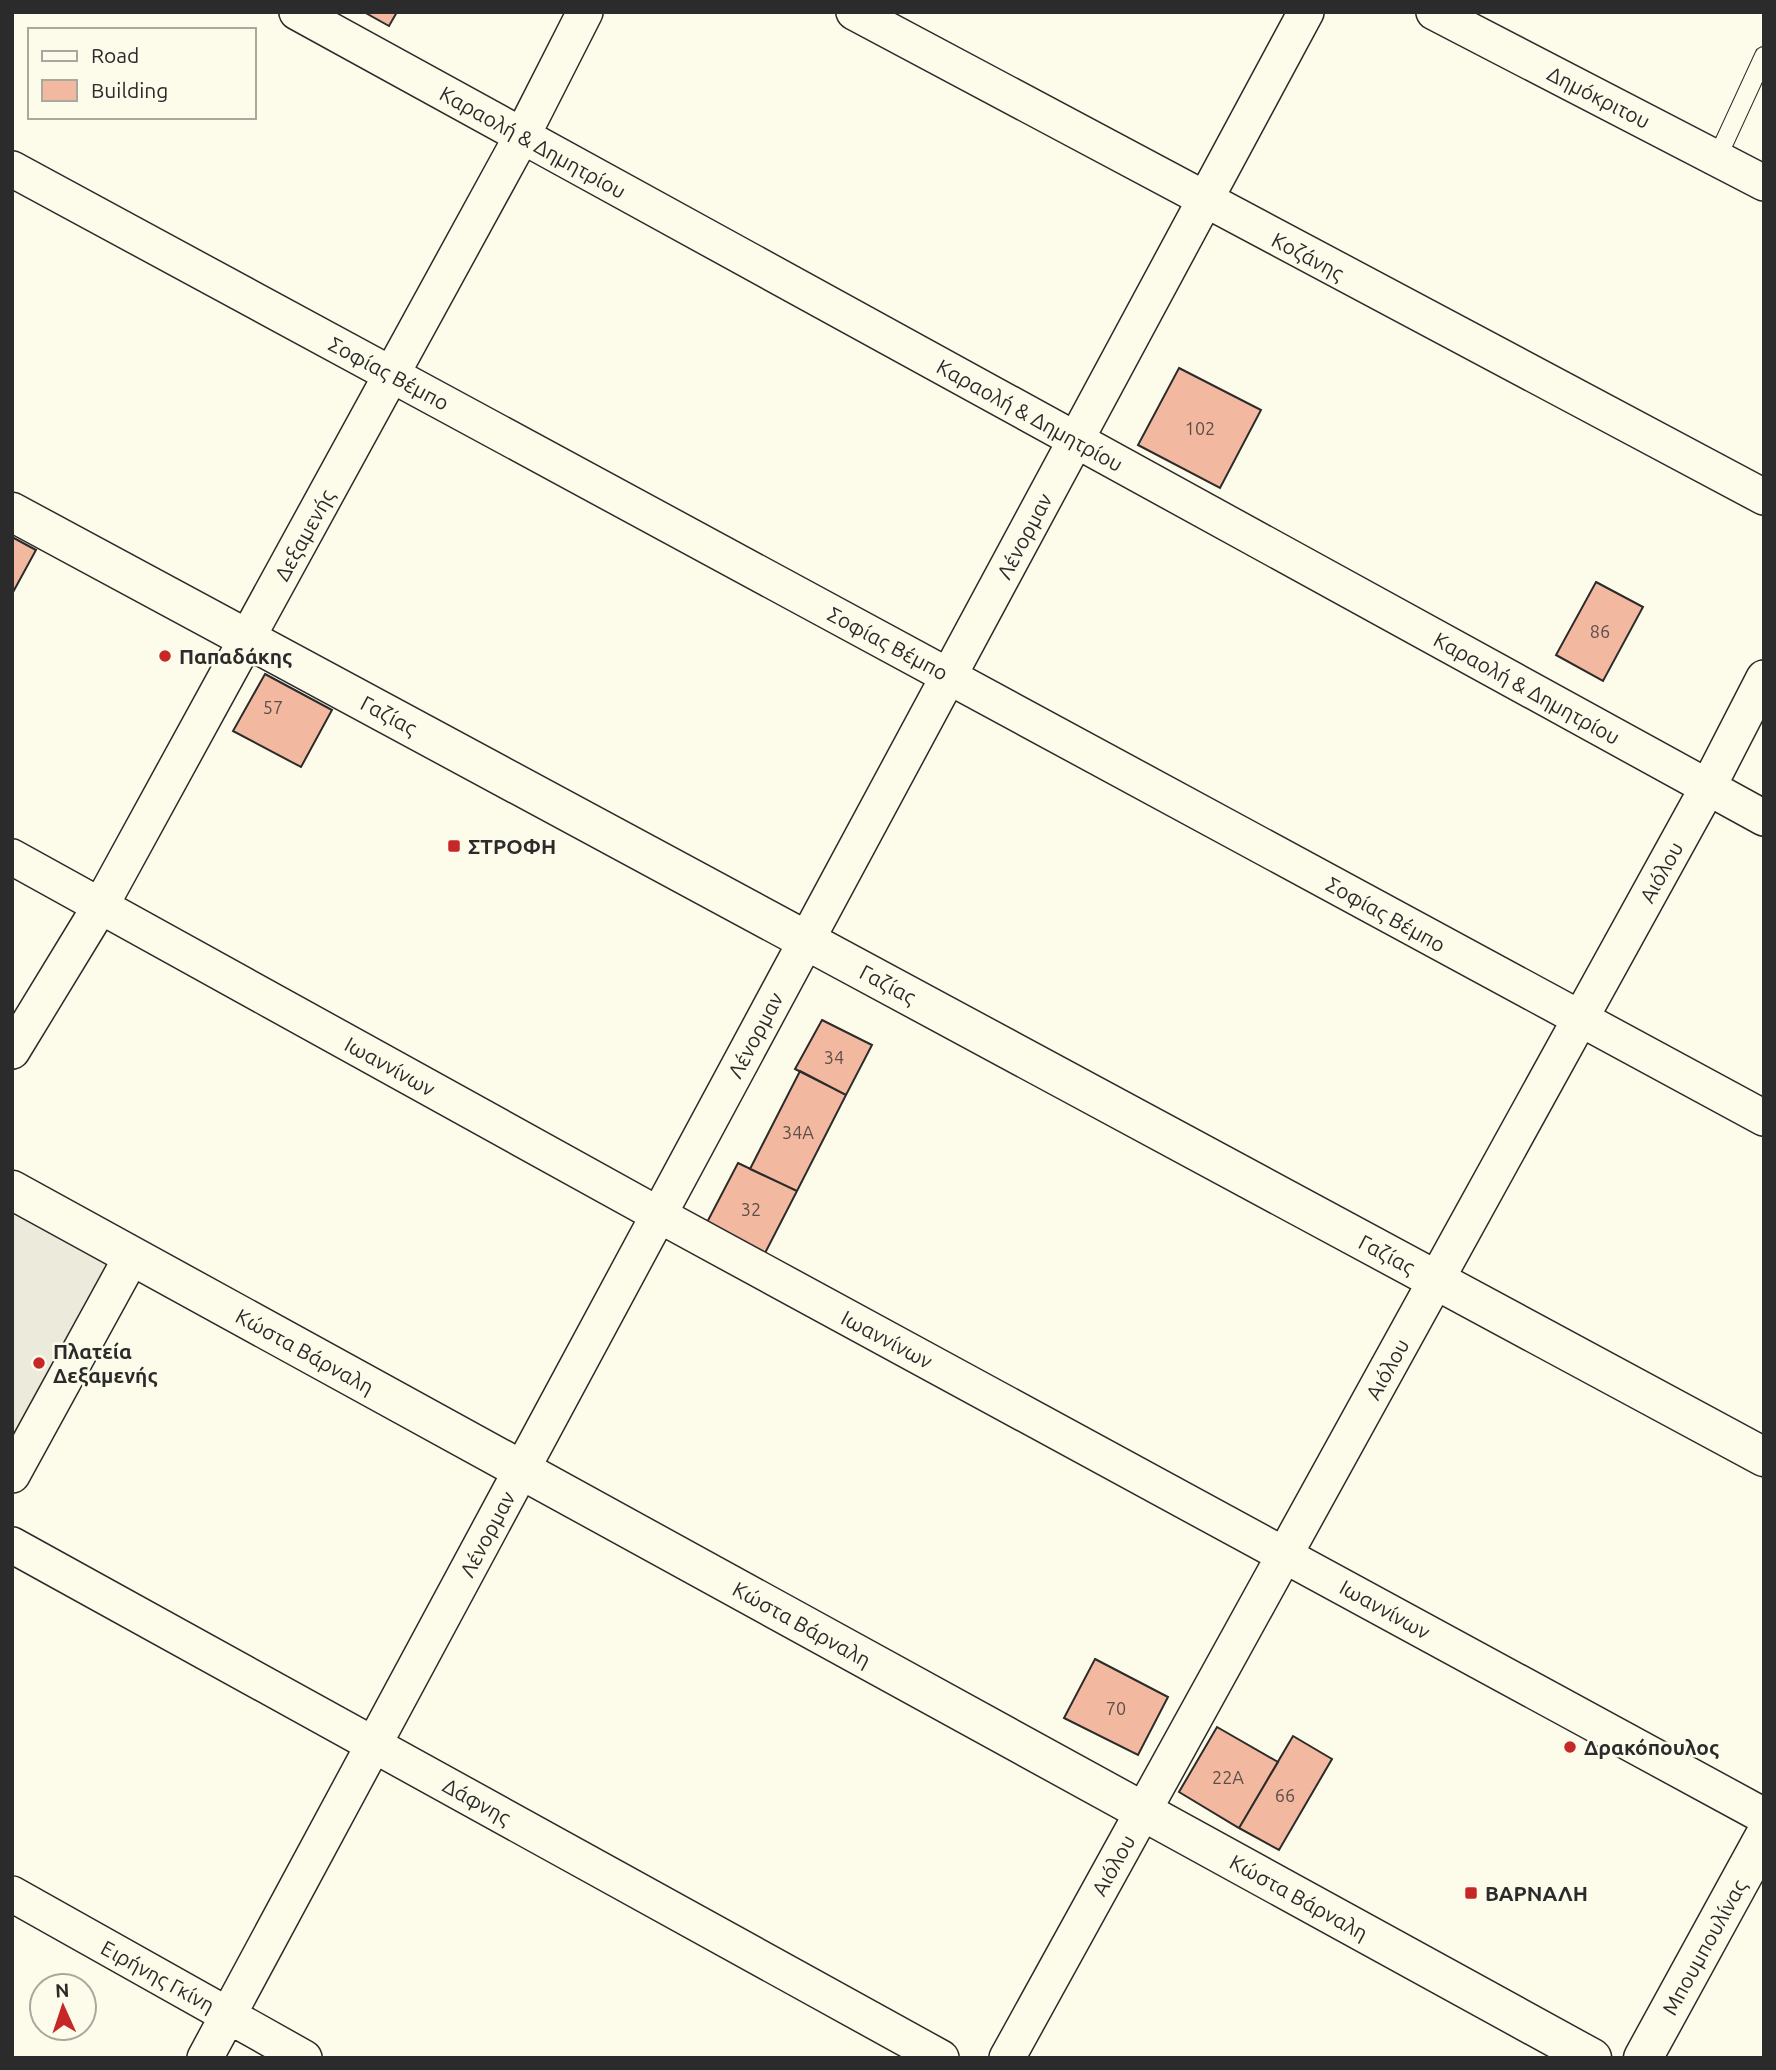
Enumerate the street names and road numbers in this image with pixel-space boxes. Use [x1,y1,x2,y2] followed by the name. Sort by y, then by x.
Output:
[1544,61,1654,133] street label: Δημόκριτου
[436,81,630,203] street label: Καραολή & Δημητρίου
[1268,227,1348,285] street label: Κοζάνης
[325,331,453,415] street label: Σοφίας Βέμπο
[933,354,1127,476] street label: Καραολή & Δημητρίου
[269,485,340,585] street label: Δεξαμενής
[991,489,1057,583] street label: Λένορμαν
[824,601,952,685] street label: Σοφίας Βέμπο
[1430,627,1624,749] street label: Καραολή & Δημητρίου
[357,690,421,740] street label: Γαζίας
[1634,837,1688,907] street label: Αιόλου
[1322,871,1450,957] street label: Σοφίας Βέμπο
[856,959,920,1009] street label: Γαζίας
[722,988,788,1082] street label: Λένορμαν
[341,1031,439,1101] street label: Ιωαννίνων
[1355,1229,1419,1279] street label: Γαζίας
[232,1303,378,1399] street label: Κώστα Βάρναλη
[837,1305,937,1373] street label: Ιωαννίνων
[1360,1334,1414,1404] street label: Αιόλου
[454,1487,520,1581] street label: Λένορμαν
[1336,1574,1434,1644] street label: Ιωαννίνων
[729,1576,875,1672] street label: Κώστα Βάρναλη
[439,1773,515,1830] street label: Δάφνης
[1086,1830,1140,1900] street label: Αιόλου
[1226,1849,1372,1945] street label: Κώστα Βάρναλη
[1657,1875,1751,2019] street label: Μπουμπουλίνας
[97,1935,219,2017] street label: Ειρήνης Γκίνη

